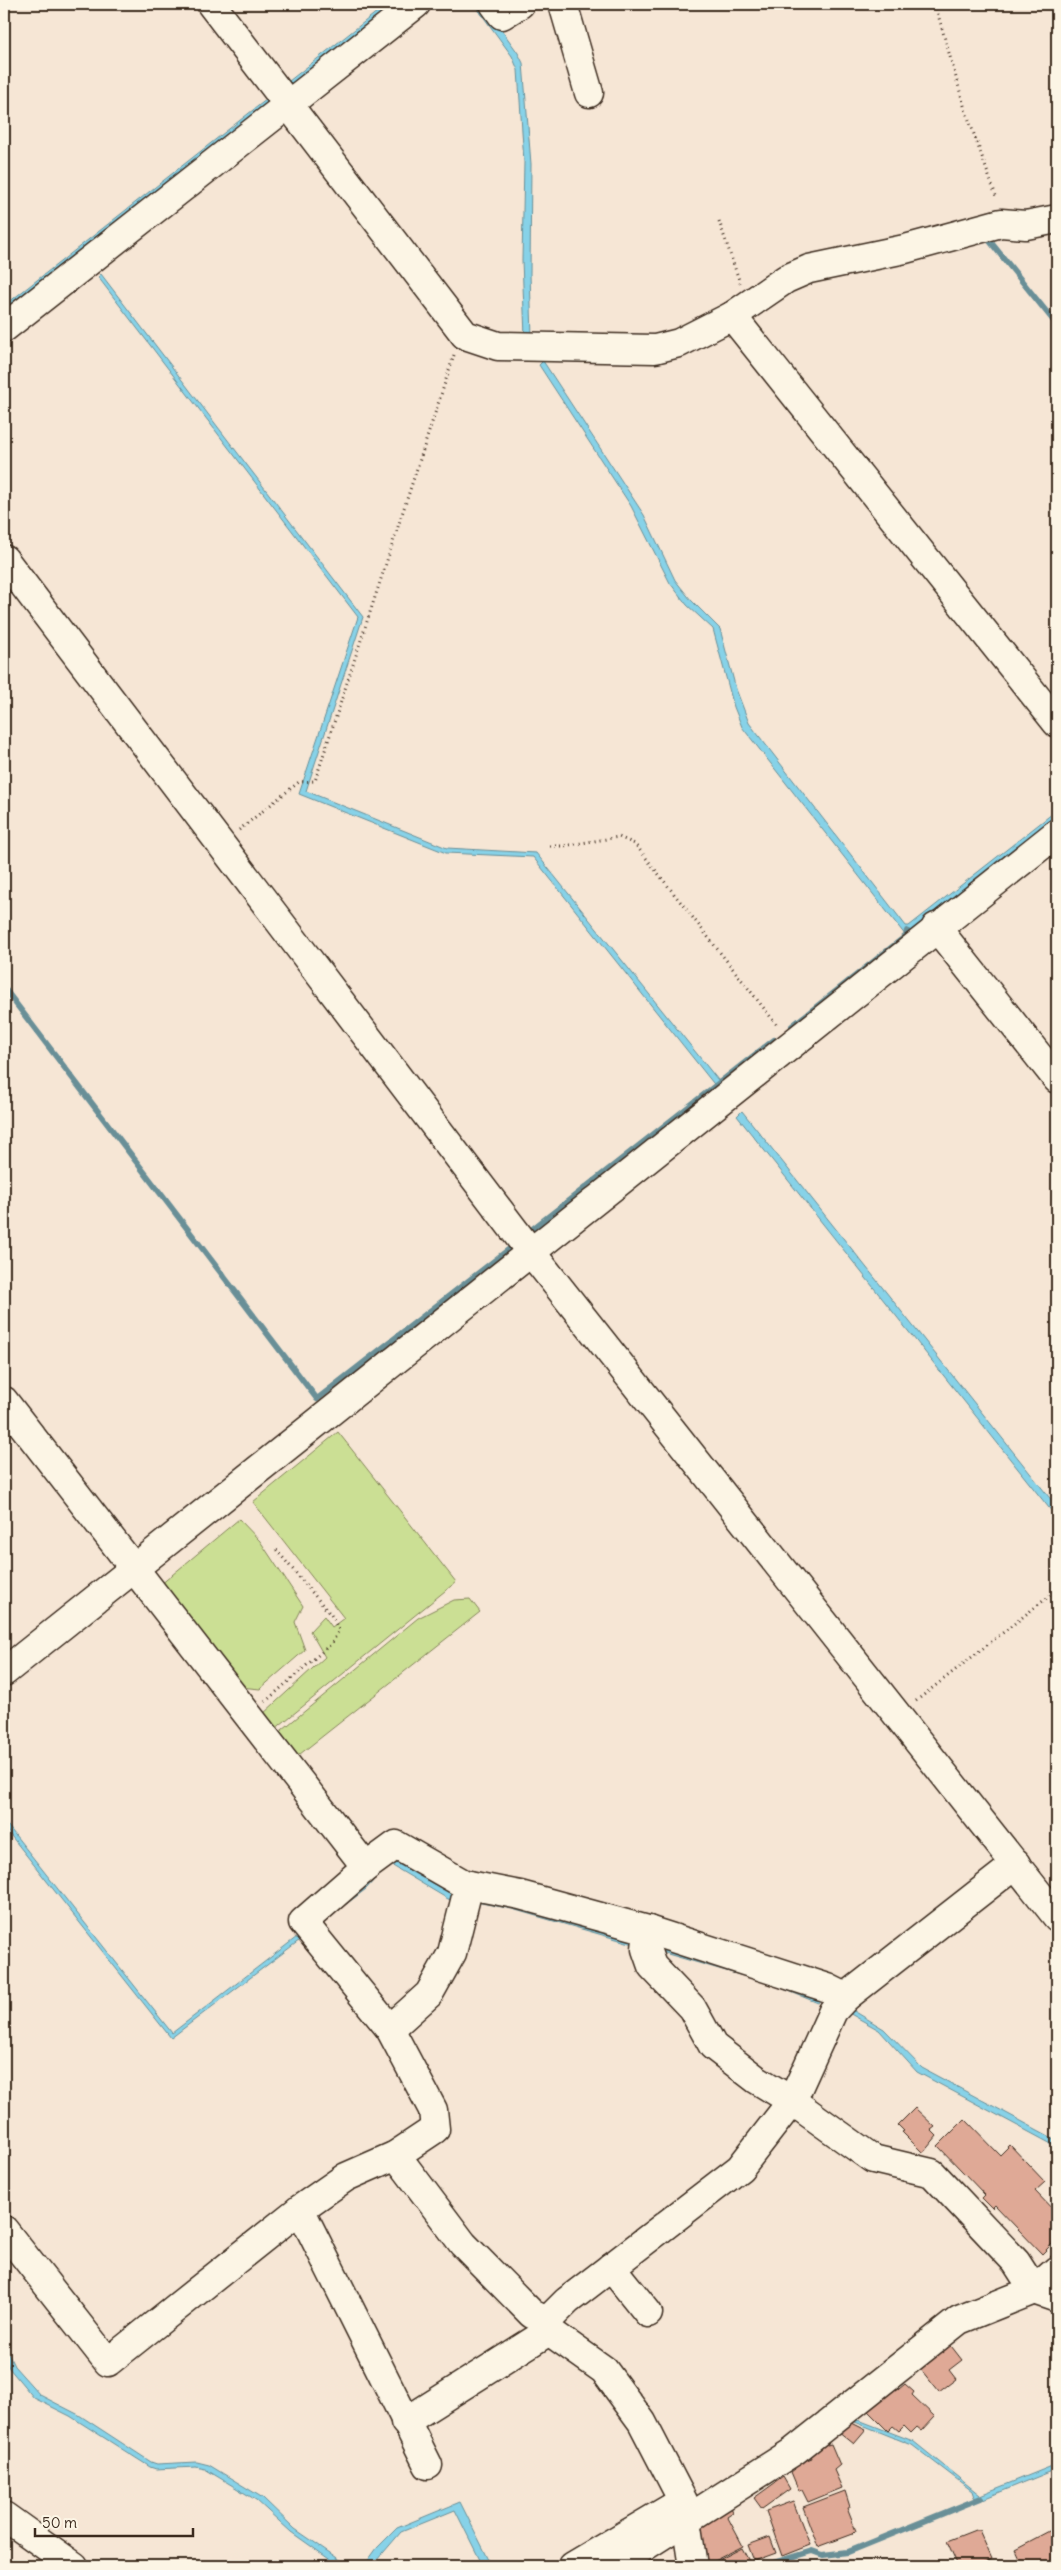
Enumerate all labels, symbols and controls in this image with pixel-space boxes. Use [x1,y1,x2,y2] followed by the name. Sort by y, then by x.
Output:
[35,2505,192,2537] scale bar
[42,2513,77,2532] text: 50 m

